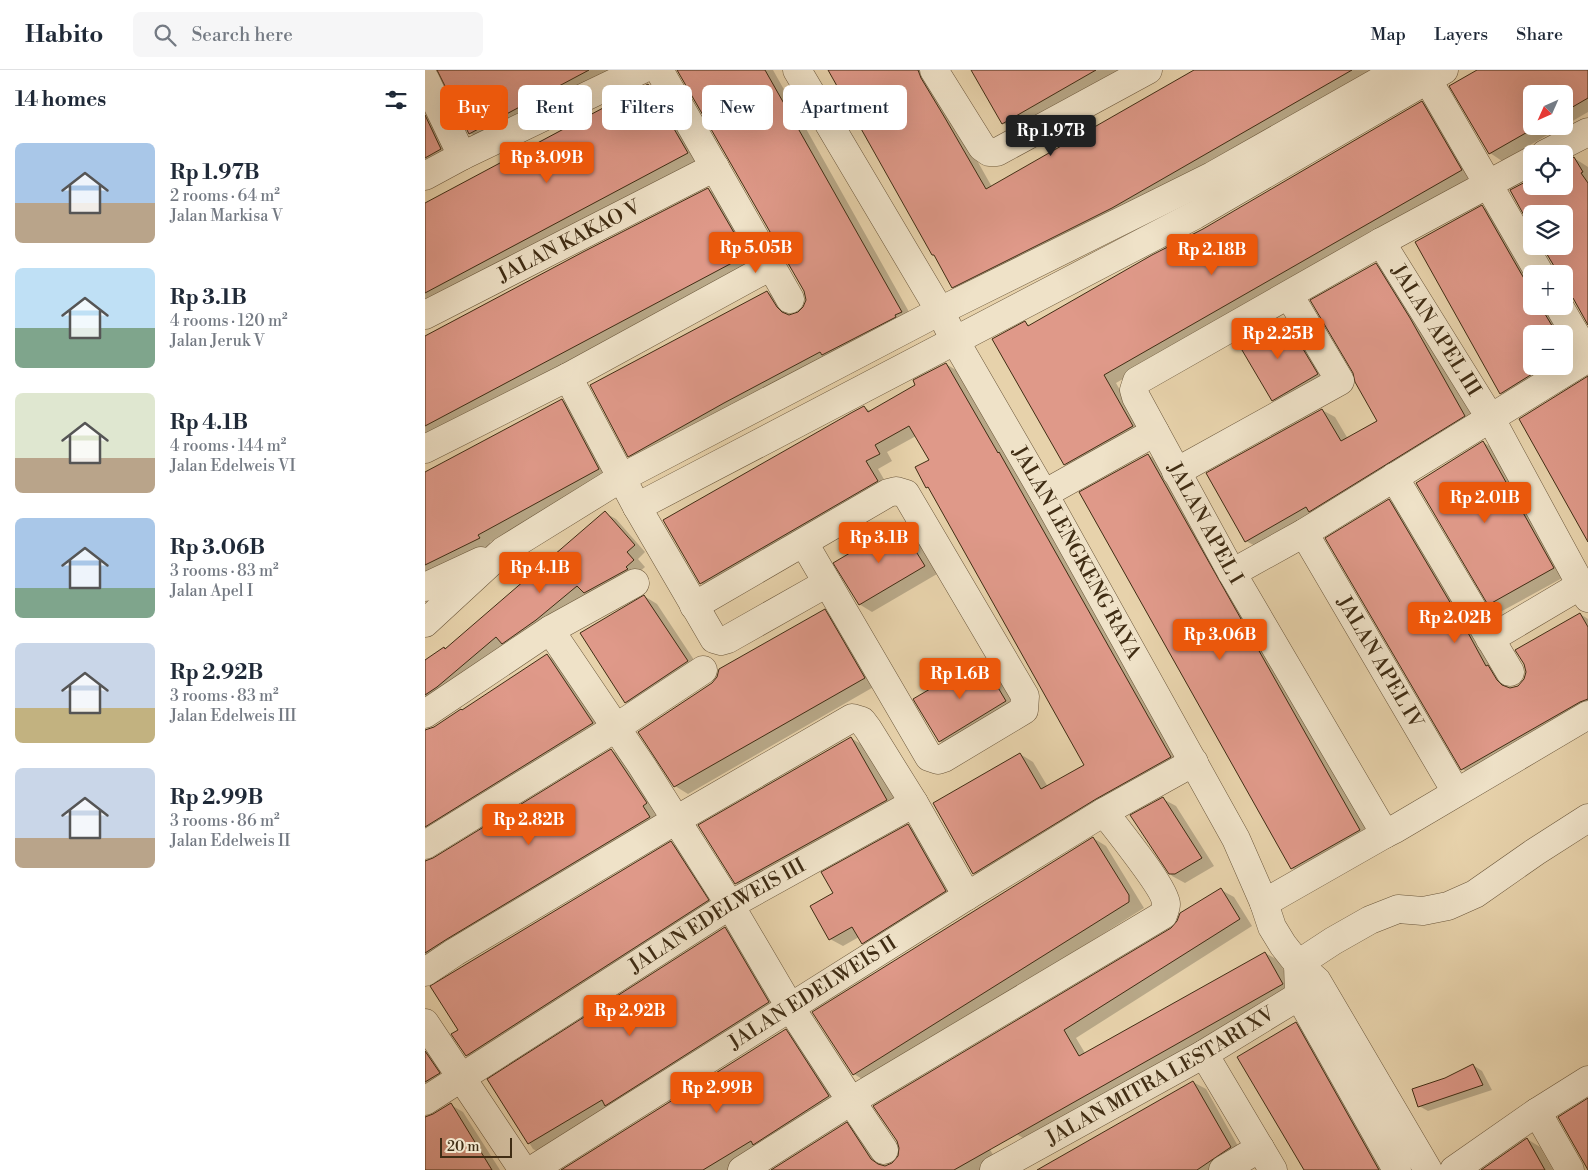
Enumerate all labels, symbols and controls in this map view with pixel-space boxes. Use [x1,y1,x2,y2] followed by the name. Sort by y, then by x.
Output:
[133,12,483,57] search box
[25,20,103,50] text: Habito
[151,21,179,49] icon: search
[191,23,293,47] text: Search here
[1371,23,1406,46] text: Map
[1434,23,1488,46] text: Layers
[1516,23,1563,46] text: Share
[440,85,508,130] chip: Buy
[518,85,592,130] chip: Rent
[602,85,692,130] chip: Filters
[702,85,773,130] chip: New
[783,85,907,130] chip: Apartment
[1523,85,1573,135] north arrow
[1523,85,1573,375] map controls
[382,86,410,114] icon: filters
[15,87,106,113] text: 14 homes
[999,114,1103,157] pin: Rp 1.97B
[1017,121,1085,141] text: Rp 1.97B
[495,142,599,184] pin: Rp 3.09B
[1523,145,1573,195] button: locate
[511,148,583,168] text: Rp 3.09B
[170,160,260,186] text: Rp 1.97B
[55,163,115,223] icon: home
[170,186,280,206] text: 2 rooms · 64 m²
[493,194,646,289] street label: JALAN KAKAO V
[1523,205,1573,255] button: layers
[170,206,283,226] text: Jalan Markisa V
[704,232,808,274] pin: Rp 5.05B
[1160,234,1264,276] pin: Rp 2.18B
[720,238,792,258] text: Rp 5.05B
[1178,240,1246,260] text: Rp 2.18B
[1385,259,1486,401] street label: JALAN APEL III
[1523,265,1573,315] button: +
[170,285,247,311] text: Rp 3.1B
[55,288,115,348] icon: home
[170,311,288,331] text: 4 rooms · 120 m²
[1226,318,1330,360] pin: Rp 2.25B
[1243,324,1313,344] text: Rp 2.25B
[1523,325,1573,375] button: −
[170,331,265,351] text: Jalan Jeruk V
[170,410,248,436] text: Rp 4.1B
[55,413,115,473] icon: home
[170,436,286,456] text: 4 rooms · 144 m²
[1006,441,1147,665] street label: JALAN LENGKENG RAYA
[170,456,296,476] text: Jalan Edelweis VI
[1161,457,1249,589] street label: JALAN APEL I
[1433,482,1537,524] pin: Rp 2.01B
[1450,488,1520,508] text: Rp 2.01B
[833,522,925,564] pin: Rp 3.1B
[850,528,908,548] text: Rp 3.1B
[170,535,265,561] text: Rp 3.06B
[55,538,115,598] icon: home
[494,552,586,594] pin: Rp 4.1B
[510,558,570,578] text: Rp 4.1B
[170,561,279,581] text: 3 rooms · 83 m²
[170,581,253,601] text: Jalan Apel I
[1331,591,1429,734] street label: JALAN APEL IV
[1403,602,1507,644] pin: Rp 2.02B
[1419,608,1491,628] text: Rp 2.02B
[1168,618,1272,661] pin: Rp 3.06B
[1184,625,1256,645] text: Rp 3.06B
[914,658,1006,700] pin: Rp 1.6B
[170,660,263,686] text: Rp 2.92B
[55,663,115,723] icon: home
[931,664,989,684] text: Rp 1.6B
[170,686,279,706] text: 3 rooms · 83 m²
[170,706,296,726] text: Jalan Edelweis III
[170,785,263,811] text: Rp 2.99B
[55,788,115,848] icon: home
[477,804,581,846] pin: Rp 2.82B
[493,810,565,830] text: Rp 2.82B
[170,811,280,831] text: 3 rooms · 86 m²
[170,831,290,851] text: Jalan Edelweis II
[624,853,810,980] street label: JALAN EDELWEIS III
[723,931,902,1056] street label: JALAN EDELWEIS II
[578,994,682,1037] pin: Rp 2.92B
[594,1001,666,1021] text: Rp 2.92B
[1041,1001,1280,1152] street label: JALAN MITRA LESTARI XV
[665,1072,769,1114] pin: Rp 2.99B
[681,1078,753,1098] text: Rp 2.99B
[440,1135,513,1158] scale bar
[447,1138,479,1156] text: 20 m

